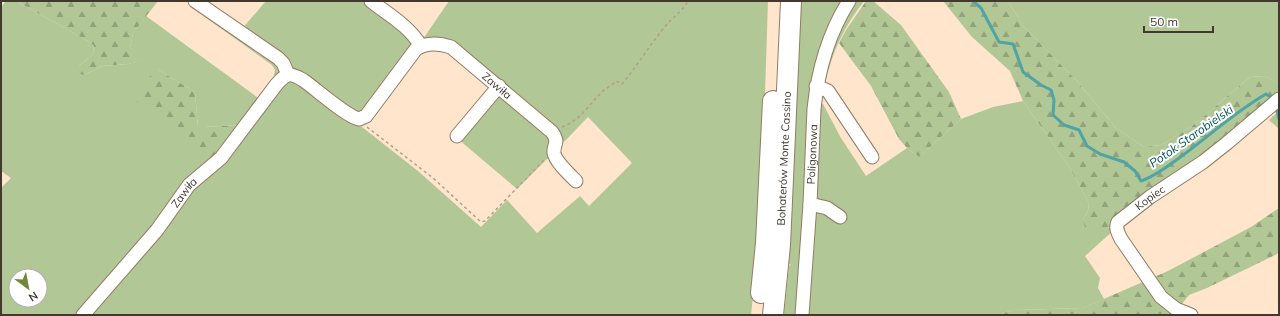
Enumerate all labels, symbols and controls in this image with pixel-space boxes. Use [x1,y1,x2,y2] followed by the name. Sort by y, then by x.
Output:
[1144,8,1213,34] scale bar
[1150,14,1178,29] text: 50 m
[479,69,515,102] street label: Zawiła
[774,91,794,226] street label: Bohaterów Monte Cassino
[1146,101,1236,171] water label: Potok Starobielski
[804,124,820,185] street label: Poligonowa
[168,174,200,210] street label: Zawiła
[1132,182,1168,213] street label: Kopiec
[8,268,48,308] north arrow
[26,288,41,305] text: N

